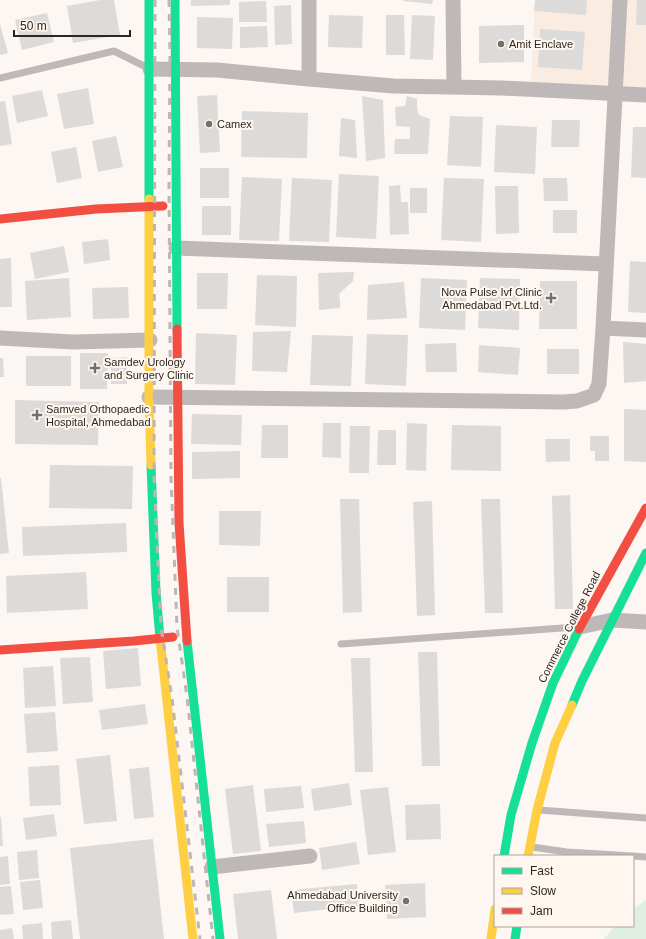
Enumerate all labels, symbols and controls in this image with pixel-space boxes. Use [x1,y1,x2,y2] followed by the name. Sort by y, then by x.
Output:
[14,12,130,38] scale bar
[20,19,47,33] text: 50 m
[509,38,573,50] place label: Amit Enclave
[496,39,506,49] marker: Amit Enclave
[217,118,252,130] place label: Camex
[204,119,214,129] marker: Camex
[441,286,542,311] place label: Nova Pulse Ivf Clinic Ahmedabad Pvt.Ltd.
[545,292,557,304] marker: Nova Pulse Ivf Clinic Ahmedabad Pvt.Ltd.
[104,356,194,381] place label: Samdev Urology and Surgery Clinic
[89,362,101,374] marker: Samdev Urology and Surgery Clinic
[46,403,151,428] place label: Samved Orthopaedic Hospital, Ahmedabad
[31,409,43,421] marker: Samved Orthopaedic Hospital, Ahmedabad
[536,569,602,685] street label: Commerce College Road
[494,855,634,927] legend
[530,864,554,878] text: Fast
[530,884,556,898] text: Slow
[287,889,398,914] place label: Ahmedabad University Office Building
[401,896,411,906] marker: Ahmedabad University Office Building
[530,904,553,918] text: Jam

